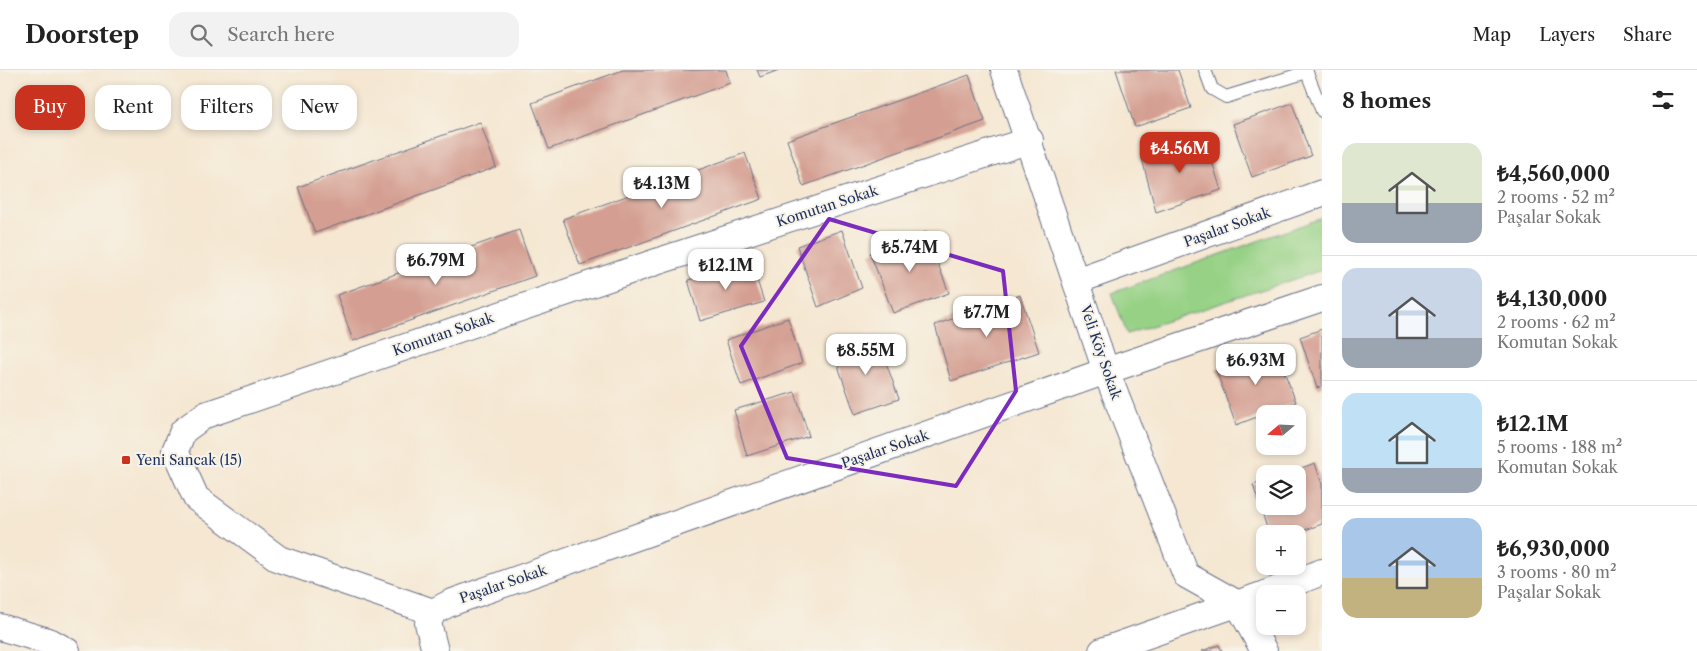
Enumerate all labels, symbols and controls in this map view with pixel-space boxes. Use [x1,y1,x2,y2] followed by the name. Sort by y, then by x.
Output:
[169,12,519,57] search box
[25,20,139,49] text: Doorstep
[187,21,215,49] icon: search
[227,23,335,46] text: Search here
[1473,24,1511,46] text: Map
[1539,24,1595,46] text: Layers
[1623,24,1672,46] text: Share
[15,85,85,130] chip: Buy
[95,85,171,130] chip: Rent
[181,85,272,130] chip: Filters
[282,85,357,130] chip: New
[1649,86,1677,114] icon: filters
[1342,88,1431,113] text: 8 homes
[1139,132,1221,174] pin: ₺4.56M
[1151,138,1209,158] text: ₺4.56M
[1497,161,1610,186] text: ₺4,560,000
[1382,163,1442,223] icon: home
[621,166,703,209] pin: ₺4.13M
[634,173,690,193] text: ₺4.13M
[774,181,881,231] street label: Komutan Sokak
[1497,187,1615,207] text: 2 rooms · 52 m²
[1181,203,1274,251] street label: Paşalar Sokak
[1497,207,1601,227] text: Paşalar Sokak
[869,230,951,273] pin: ₺5.74M
[882,237,938,257] text: ₺5.74M
[395,244,477,286] pin: ₺6.79M
[685,248,767,291] pin: ₺12.1M
[407,250,465,270] text: ₺6.79M
[699,255,753,275] text: ₺12.1M
[1497,286,1607,311] text: ₺4,130,000
[1382,288,1442,348] icon: home
[952,296,1022,338] pin: ₺7.7M
[1076,301,1126,402] street label: Veli Köy Sokak
[964,302,1010,322] text: ₺7.7M
[390,308,497,360] street label: Komutan Sokak
[1497,312,1616,332] text: 2 rooms · 62 m²
[1497,332,1618,352] text: Komutan Sokak
[825,334,907,376] pin: ₺8.55M
[837,340,895,360] text: ₺8.55M
[1215,344,1297,386] pin: ₺6.93M
[1227,350,1285,370] text: ₺6.93M
[1256,405,1306,455] north arrow
[1256,405,1306,635] map controls
[1497,411,1568,436] text: ₺12.1M
[1382,413,1442,473] icon: home
[839,425,932,472] street label: Paşalar Sokak
[1497,437,1622,457] text: 5 rooms · 188 m²
[135,451,242,469] place label: Yeni Sancak (15)
[120,454,132,466] marker: Yeni Sancak (15)
[1497,457,1618,477] text: Komutan Sokak
[1256,465,1306,515] button: layers
[1256,525,1306,575] button: +
[1497,536,1610,561] text: ₺6,930,000
[1382,538,1442,598] icon: home
[457,560,550,607] street label: Paşalar Sokak
[1497,562,1616,582] text: 3 rooms · 80 m²
[1497,582,1601,602] text: Paşalar Sokak
[1256,585,1306,635] button: −

